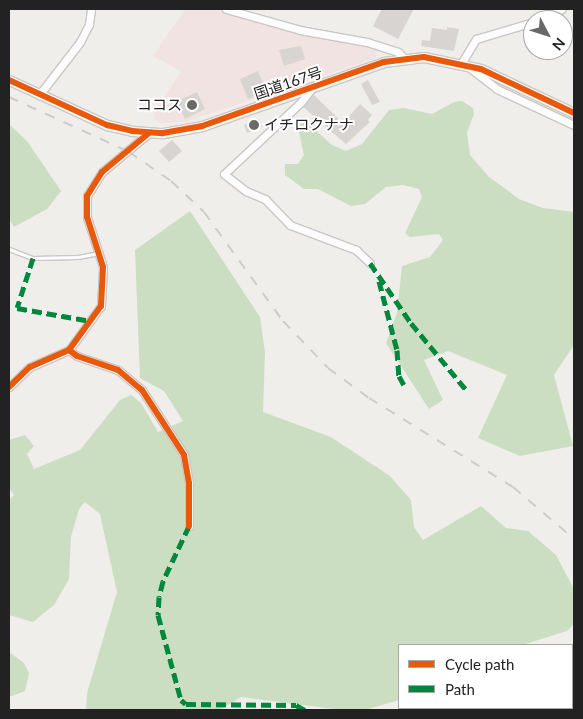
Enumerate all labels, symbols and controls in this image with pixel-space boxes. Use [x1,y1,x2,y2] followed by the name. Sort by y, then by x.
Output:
[523,10,573,60] north arrow
[549,35,569,54] text: N
[251,63,325,103] street label: 国道167号
[137,96,182,114] place label: ココス
[186,99,198,111] marker: ココス
[264,116,354,134] place label: イチロクナナ
[248,119,260,131] marker: イチロクナナ
[398,644,573,709] legend
[445,655,514,673] text: Cycle path
[445,680,475,698] text: Path

